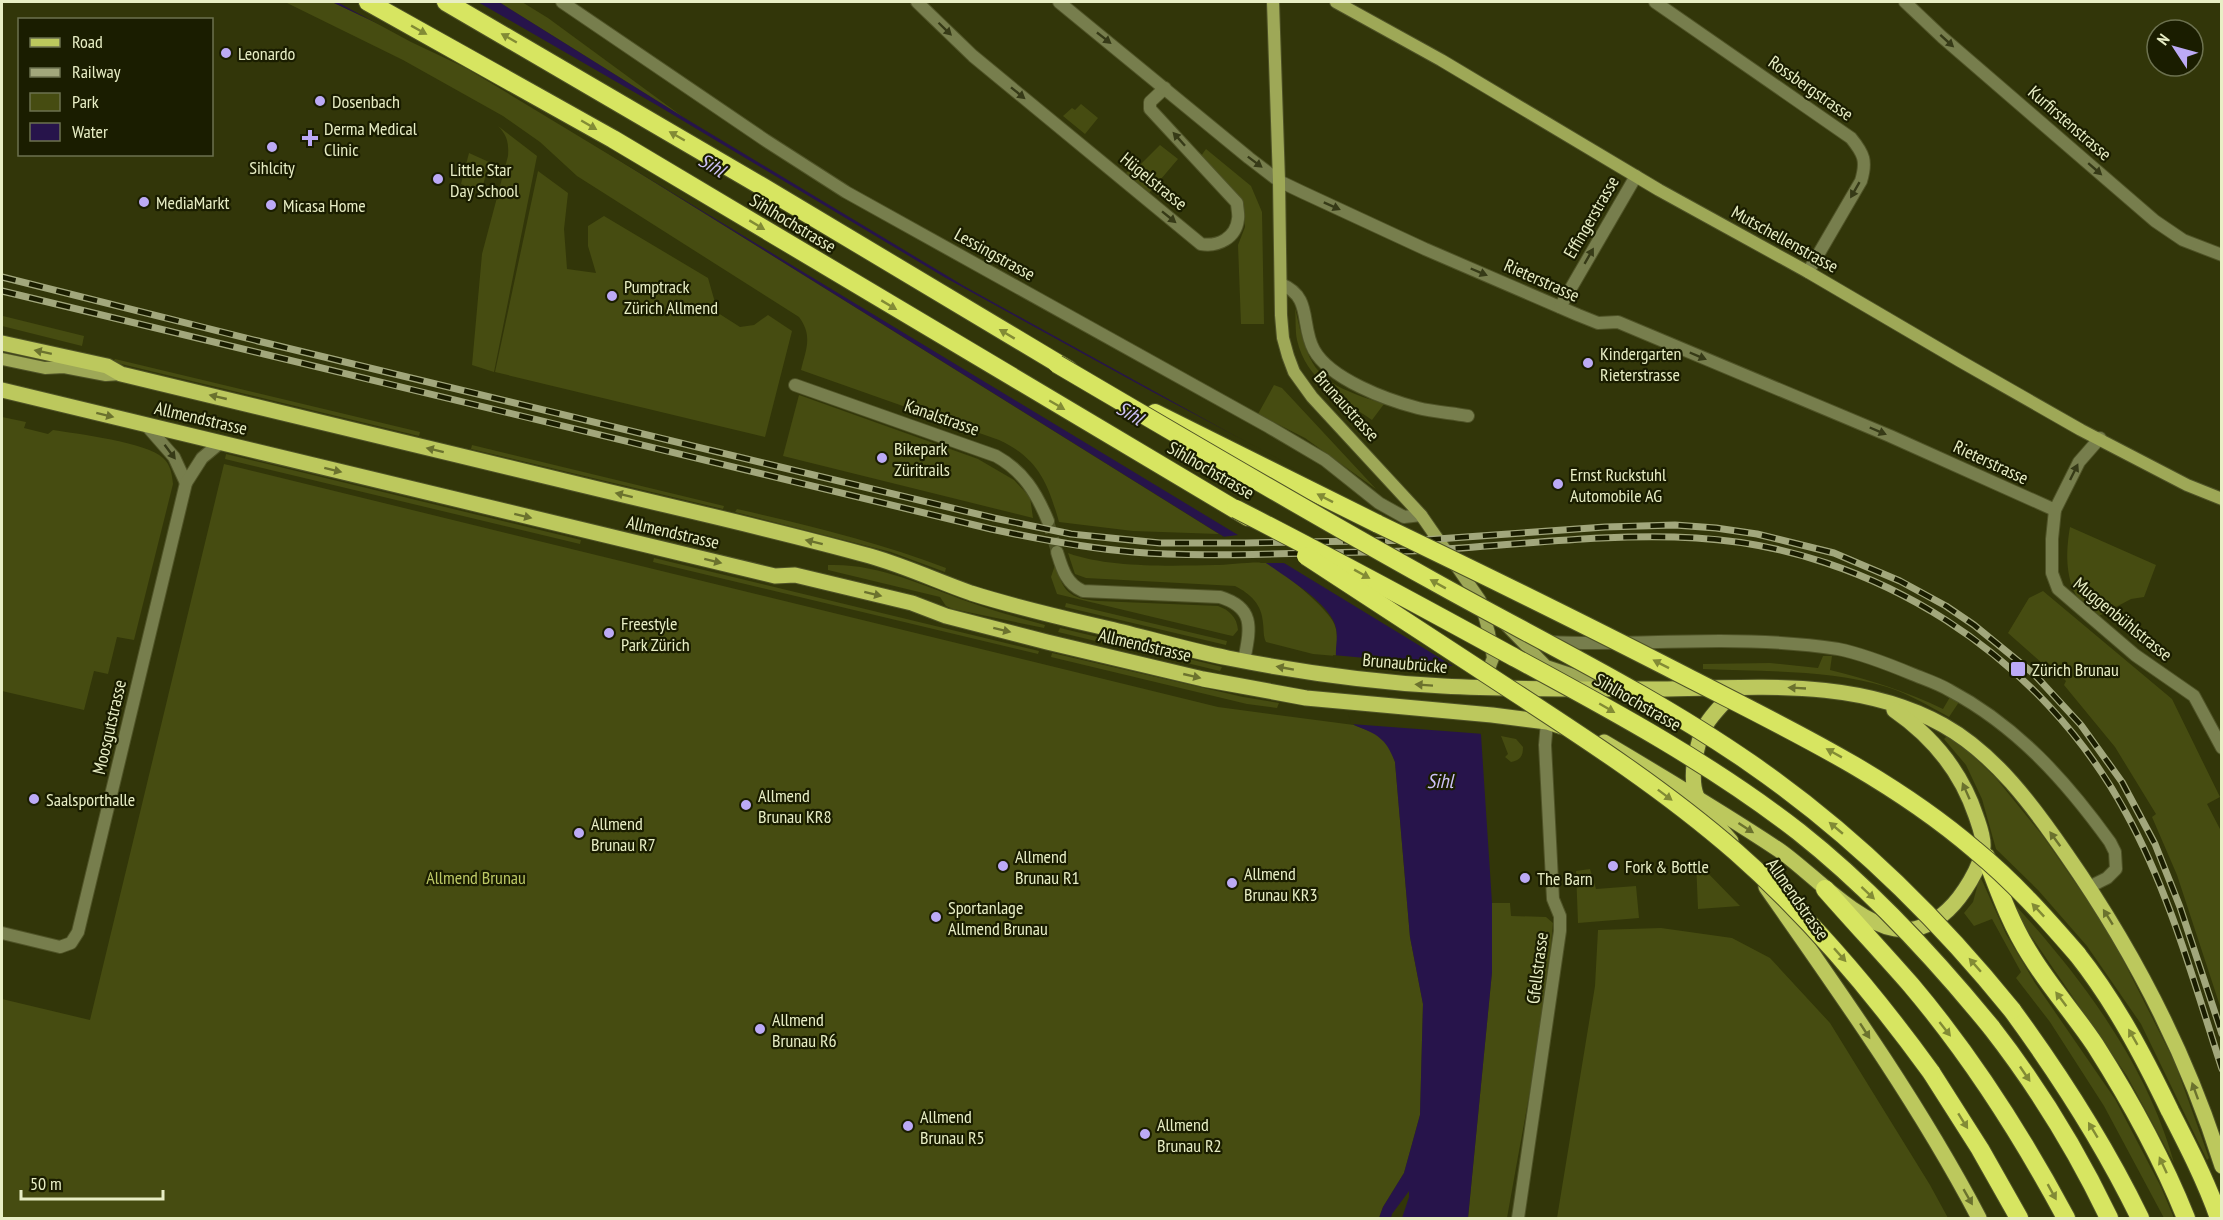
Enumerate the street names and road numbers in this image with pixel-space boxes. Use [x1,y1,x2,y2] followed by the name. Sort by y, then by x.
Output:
[1764,50,1858,126] street label: Rossbergstrasse
[2024,81,2116,165] street label: Kurfirstenstrasse
[1116,147,1192,215] street label: Hügelstrasse
[1558,172,1624,262] street label: Effingerstrasse
[746,188,840,258] street label: Sihlhochstrasse
[1728,200,1842,278] street label: Mutschellenstrasse
[951,222,1039,286] street label: Lessingstrasse
[1501,253,1583,307] street label: Rieterstrasse
[1309,366,1385,446] street label: Brunaustrasse
[901,393,983,441] street label: Kanalstrasse
[152,396,250,440] street label: Allmendstrasse
[1950,435,2032,489] street label: Rieterstrasse
[1163,436,1259,504] street label: Sihlhochstrasse
[624,510,722,554] street label: Allmendstrasse
[2069,572,2177,666] street label: Muggenbühlstrasse
[1096,623,1194,667] street label: Allmendstrasse
[1361,648,1449,678] street label: Brunaubrücke
[1590,668,1686,736] street label: Sihlhochstrasse
[87,677,131,777] street label: Moosgutstrasse
[1761,854,1835,944] street label: Allmendstrasse
[1521,931,1553,1005] street label: Gfellstrasse

